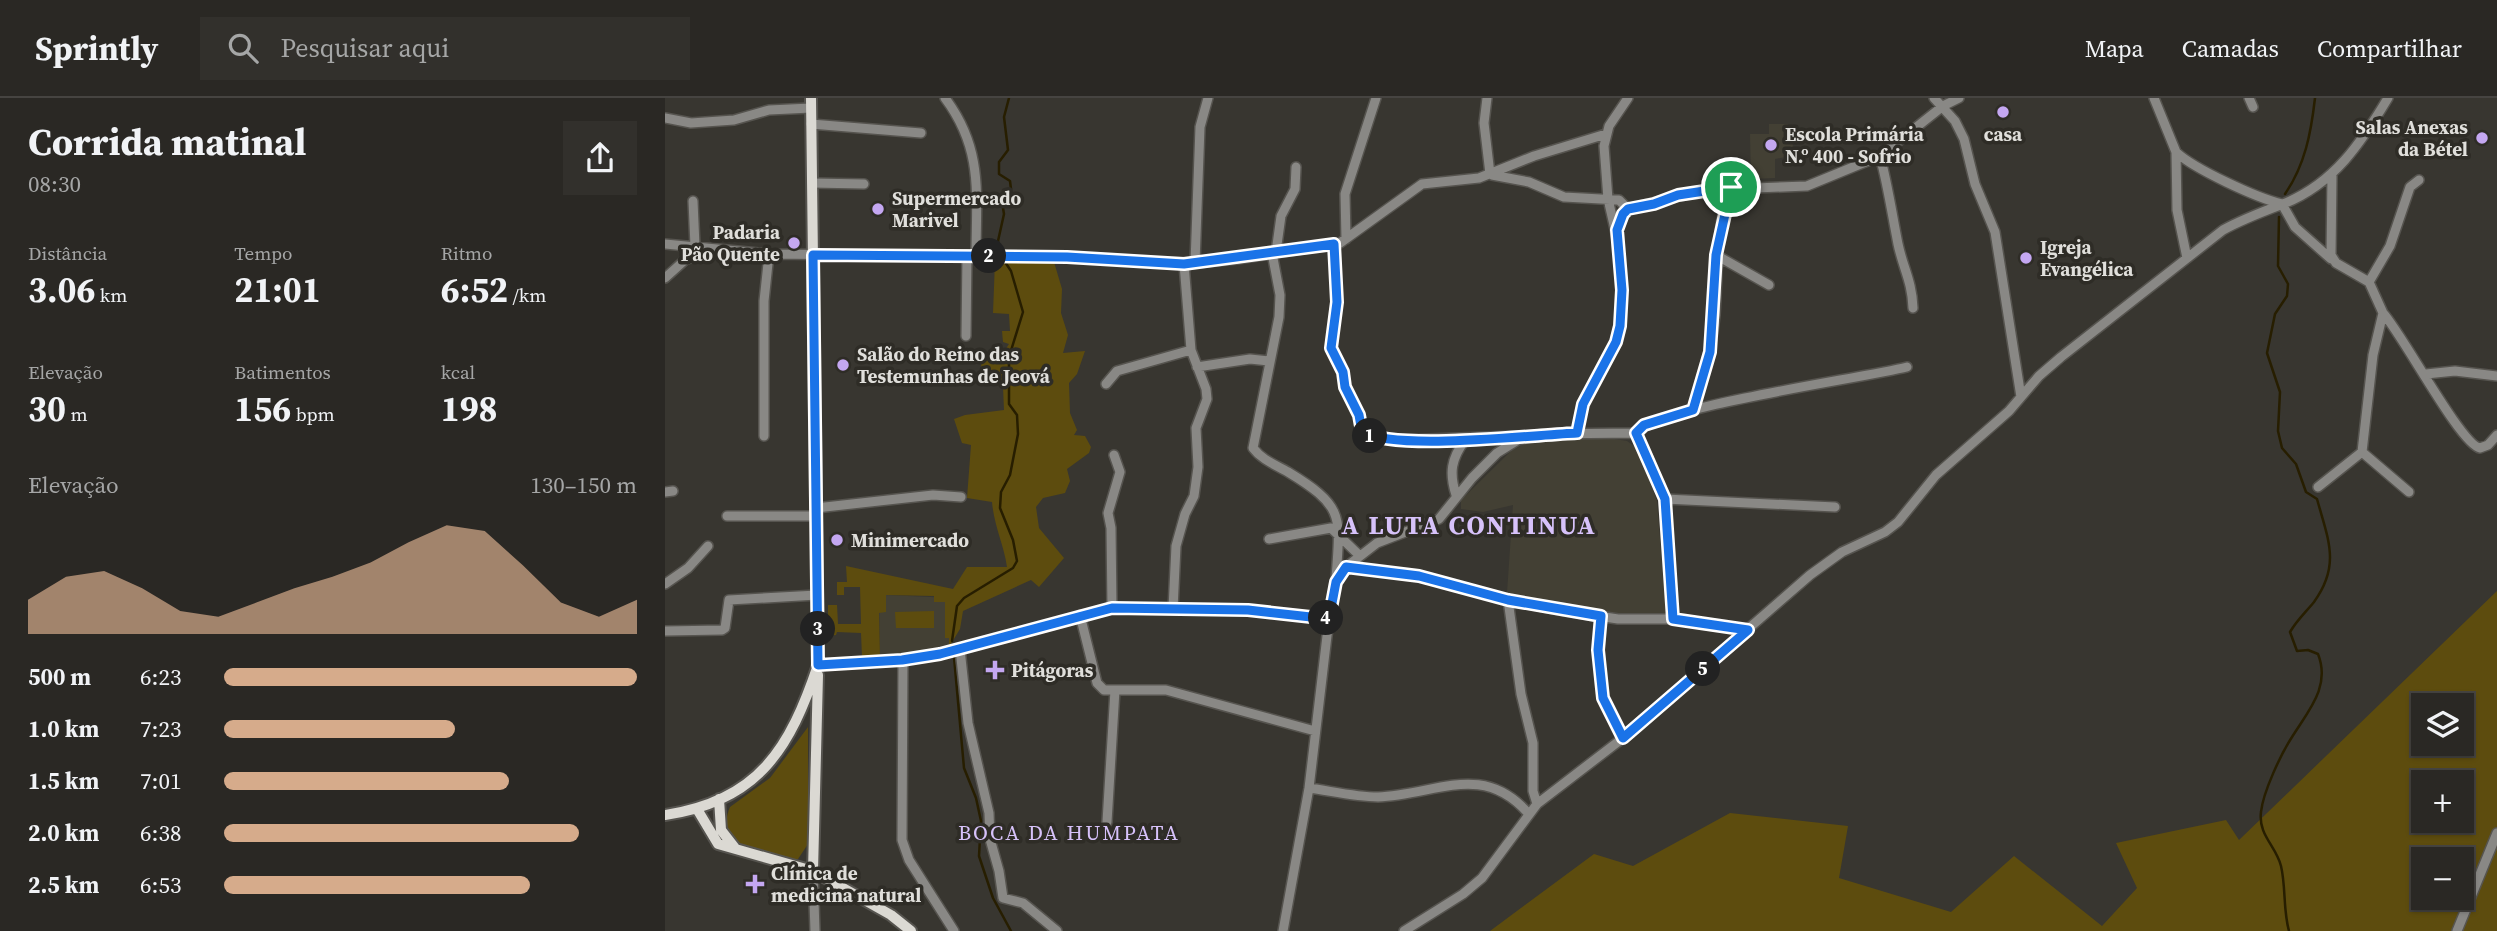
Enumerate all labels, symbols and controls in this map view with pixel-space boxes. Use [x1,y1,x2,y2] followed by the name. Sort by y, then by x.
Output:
[200,17,690,80] search box
[35,26,158,71] text: Sprintly
[224,29,262,67] icon: search
[280,30,449,66] text: Pesquisar aqui
[2085,32,2144,65] text: Mapa
[2182,32,2279,65] text: Camadas
[2317,32,2462,65] text: Compartilhar
[1995,104,2011,120] marker: casa
[2355,114,2468,162] place label: Salas Anexas da Bétel
[28,116,307,168] text: Corrida matinal
[563,121,637,195] button: share
[1785,121,1925,169] place label: Escola Primária N.º 400 - Sofrio
[1984,121,2023,147] place label: casa
[2474,130,2490,146] marker: Salas Anexas da Bétel
[1763,137,1779,153] marker: Escola Primária N.º 400 - Sofrio
[1701,157,1761,217] pin
[28,168,81,200] text: 08:30
[1712,168,1750,206] icon: arrive
[892,185,1022,233] place label: Supermercado Marivel
[870,201,886,217] marker: Supermercado Marivel
[681,219,781,267] place label: Padaria Pão Quente
[2040,234,2134,282] place label: Igreja Evangélica
[786,235,802,251] marker: Padaria Pão Quente
[971,238,1007,274] pin: 2
[28,240,107,266] text: Distância
[234,240,293,266] text: Tempo
[441,240,492,266] text: Ritmo
[983,242,994,268] text: 2
[2018,250,2034,266] marker: Igreja Evangélica
[28,266,95,314] text: 3.06
[234,266,321,314] text: 21:01
[441,266,508,314] text: 6:52
[95,282,127,308] text: km
[508,282,546,308] text: /km
[857,341,1051,389] place label: Salão do Reino das Testemunhas de Jeová
[835,357,851,373] marker: Salão do Reino das Testemunhas de Jeová
[28,359,103,385] text: Elevação
[234,359,331,385] text: Batimentos
[441,359,475,385] text: kcal
[28,385,66,433] text: 30
[234,385,291,433] text: 156
[441,385,498,433] text: 198
[66,401,88,427] text: m
[291,401,335,427] text: bpm
[1353,418,1387,454] pin: 1
[1364,422,1375,448] text: 1
[28,469,119,501] text: Elevação
[530,469,637,501] text: 130–150 m
[1341,507,1597,543] district label: A LUTA CONTINUA
[851,527,969,553] place label: Minimercado
[829,532,845,548] marker: Minimercado
[1309,601,1343,636] pin: 4
[1320,604,1331,630] text: 4
[801,612,835,646] pin: 3
[812,615,823,641] text: 3
[1685,652,1721,686] pin: 5
[1697,655,1708,681] text: 5
[1011,657,1094,683] place label: Pitágoras
[985,660,1005,680] marker: Pitágoras
[28,661,91,693] text: 500 m
[140,661,181,693] text: 6:23
[2411,693,2474,910] map controls
[2411,693,2474,756] button: layers
[28,713,99,745] text: 1.0 km
[140,713,181,745] text: 7:23
[28,765,99,797] text: 1.5 km
[140,765,181,797] text: 7:01
[2411,770,2474,833] button: +
[28,817,99,849] text: 2.0 km
[140,817,181,849] text: 6:38
[958,818,1180,847] district label: BOCA DA HUMPATA
[2411,847,2474,910] button: −
[771,860,921,908] place label: Clínica de medicina natural
[28,869,99,901] text: 2.5 km
[140,869,181,901] text: 6:53
[745,874,765,894] marker: Clínica de medicina natural

